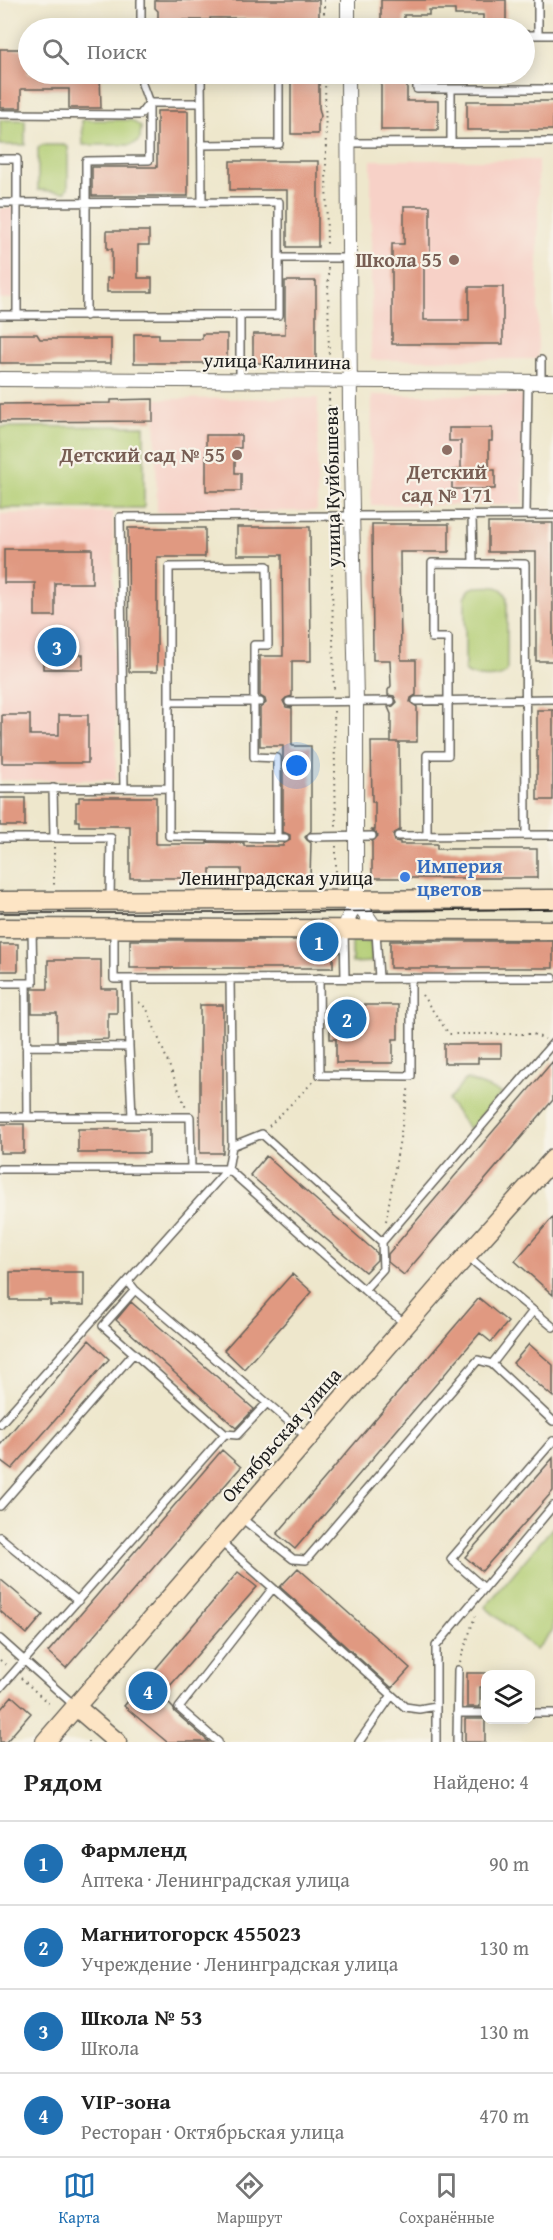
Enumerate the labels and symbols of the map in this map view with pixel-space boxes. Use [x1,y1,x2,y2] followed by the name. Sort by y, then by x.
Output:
[355,245,442,274] place label: Школа 55
[447,253,461,267] marker: Школа 55
[202,345,352,376] street label: улица Калинина
[316,406,347,569] street label: улица Куйбышева
[58,440,225,469] place label: Детский сад № 55
[440,443,454,457] marker: Детский сад № 171
[230,448,244,462] marker: Детский сад № 55
[401,457,493,509] place label: Детский сад № 171
[38,624,76,670] pin: 3
[282,751,311,780] your location
[417,851,503,903] place label: Империя цветов
[179,863,374,892] street label: Ленинградская улица
[398,870,412,884] marker: Империя цветов
[300,920,338,964] pin: 1
[328,996,366,1042] pin: 2
[214,1361,348,1508] street label: Октябрьская улица
[128,1668,168,1714] pin: 4

